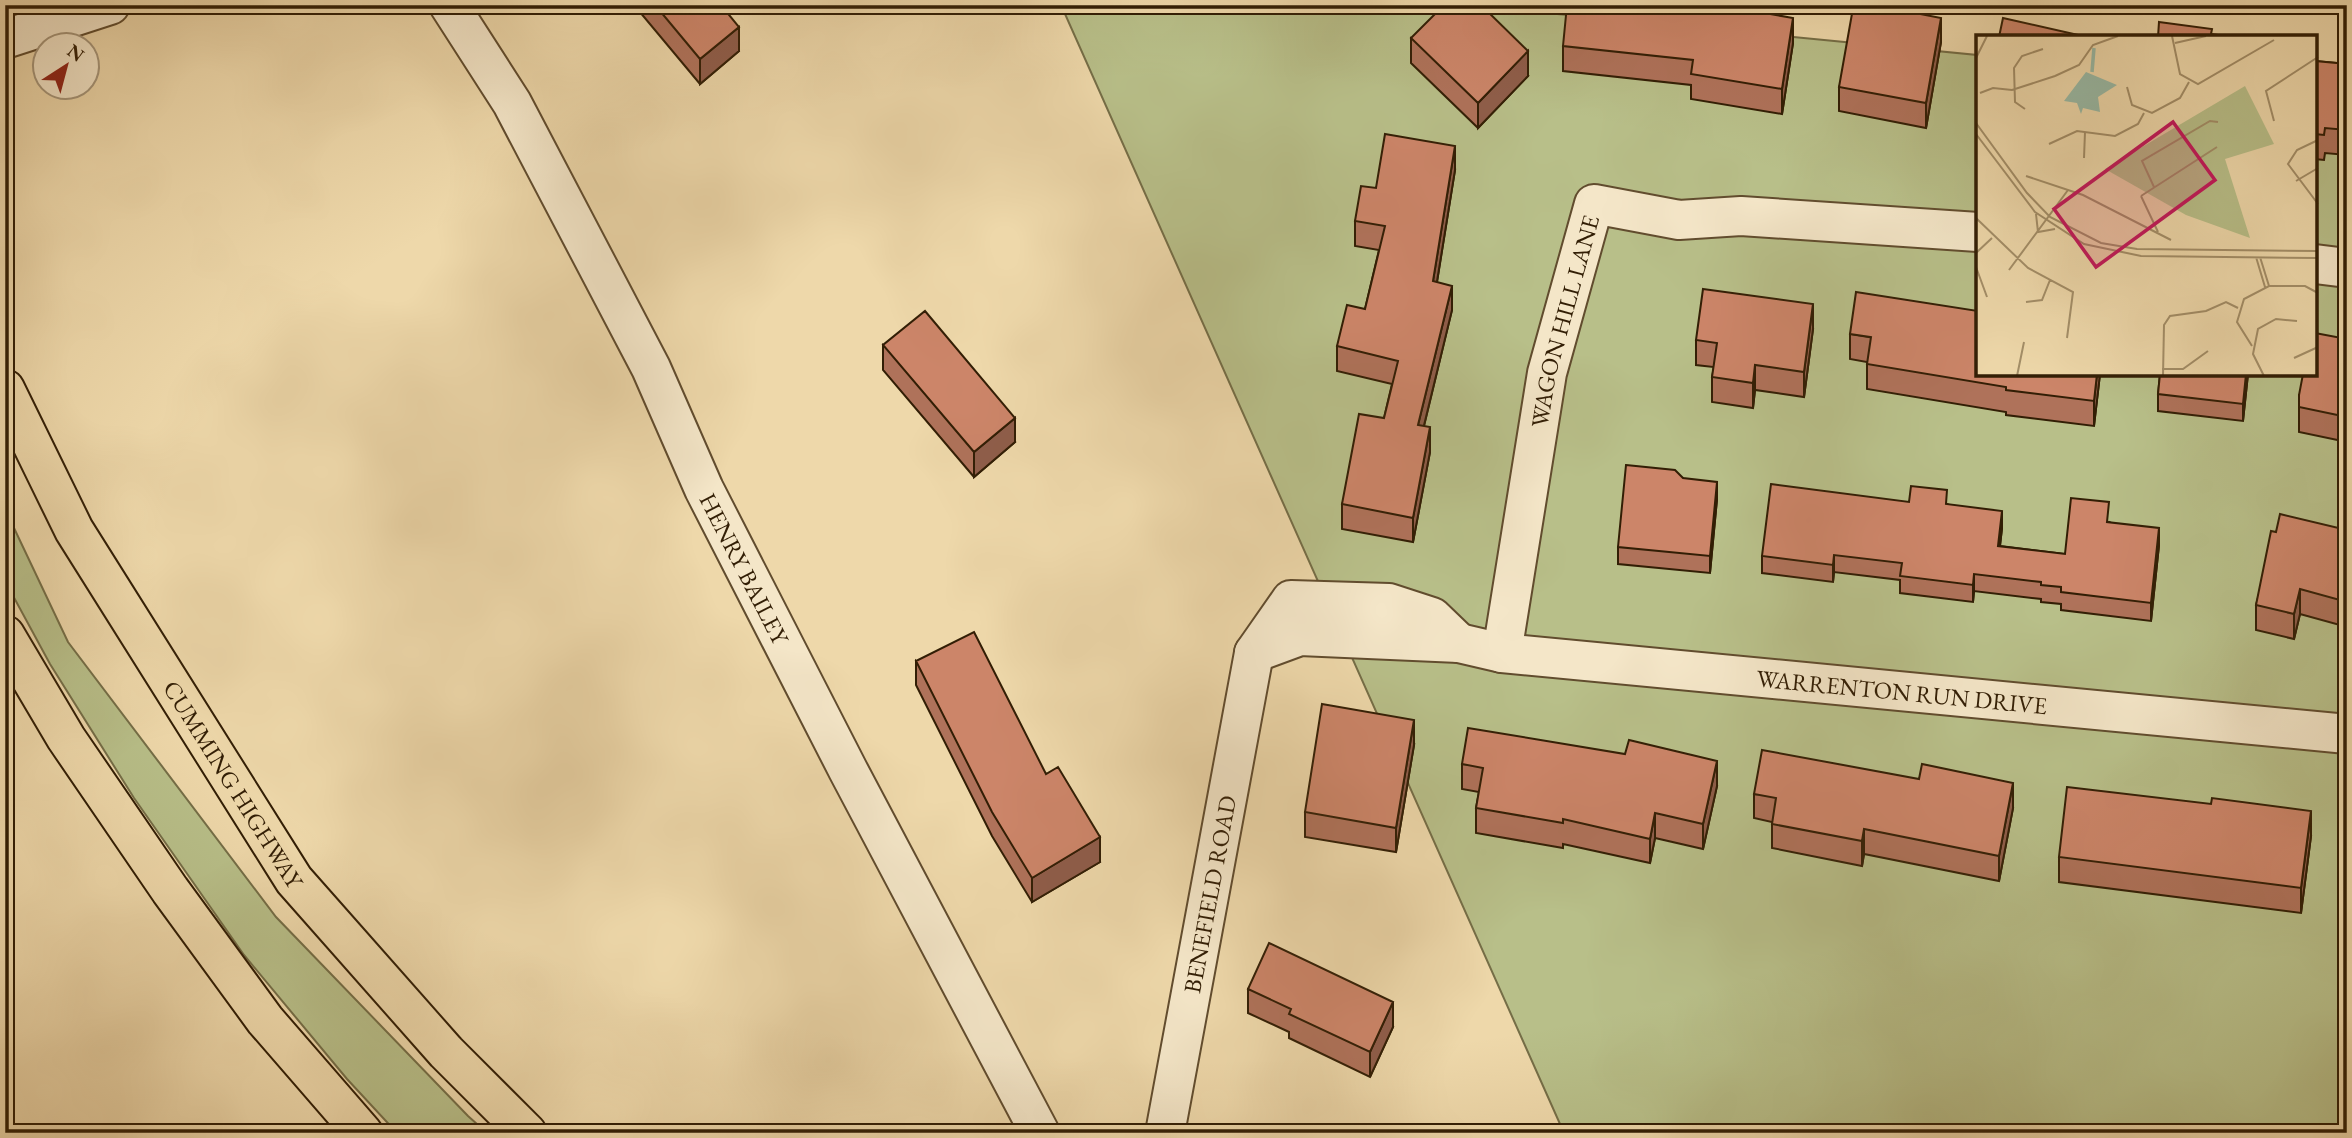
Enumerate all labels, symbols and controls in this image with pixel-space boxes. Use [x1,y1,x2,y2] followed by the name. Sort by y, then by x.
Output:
[32,32,102,102] north arrow
[1976,35,2317,376] inset map
[62,38,90,68] text: N
[1523,211,1606,429] street label: WAGON HILL LANE
[693,487,797,650] street label: HENRY BAILEY
[1755,662,2049,721] street label: WARRENTON RUN DRIVE
[157,674,311,895] street label: CUMMING HIGHWAY
[1176,793,1243,996] street label: BENEFIELD ROAD

